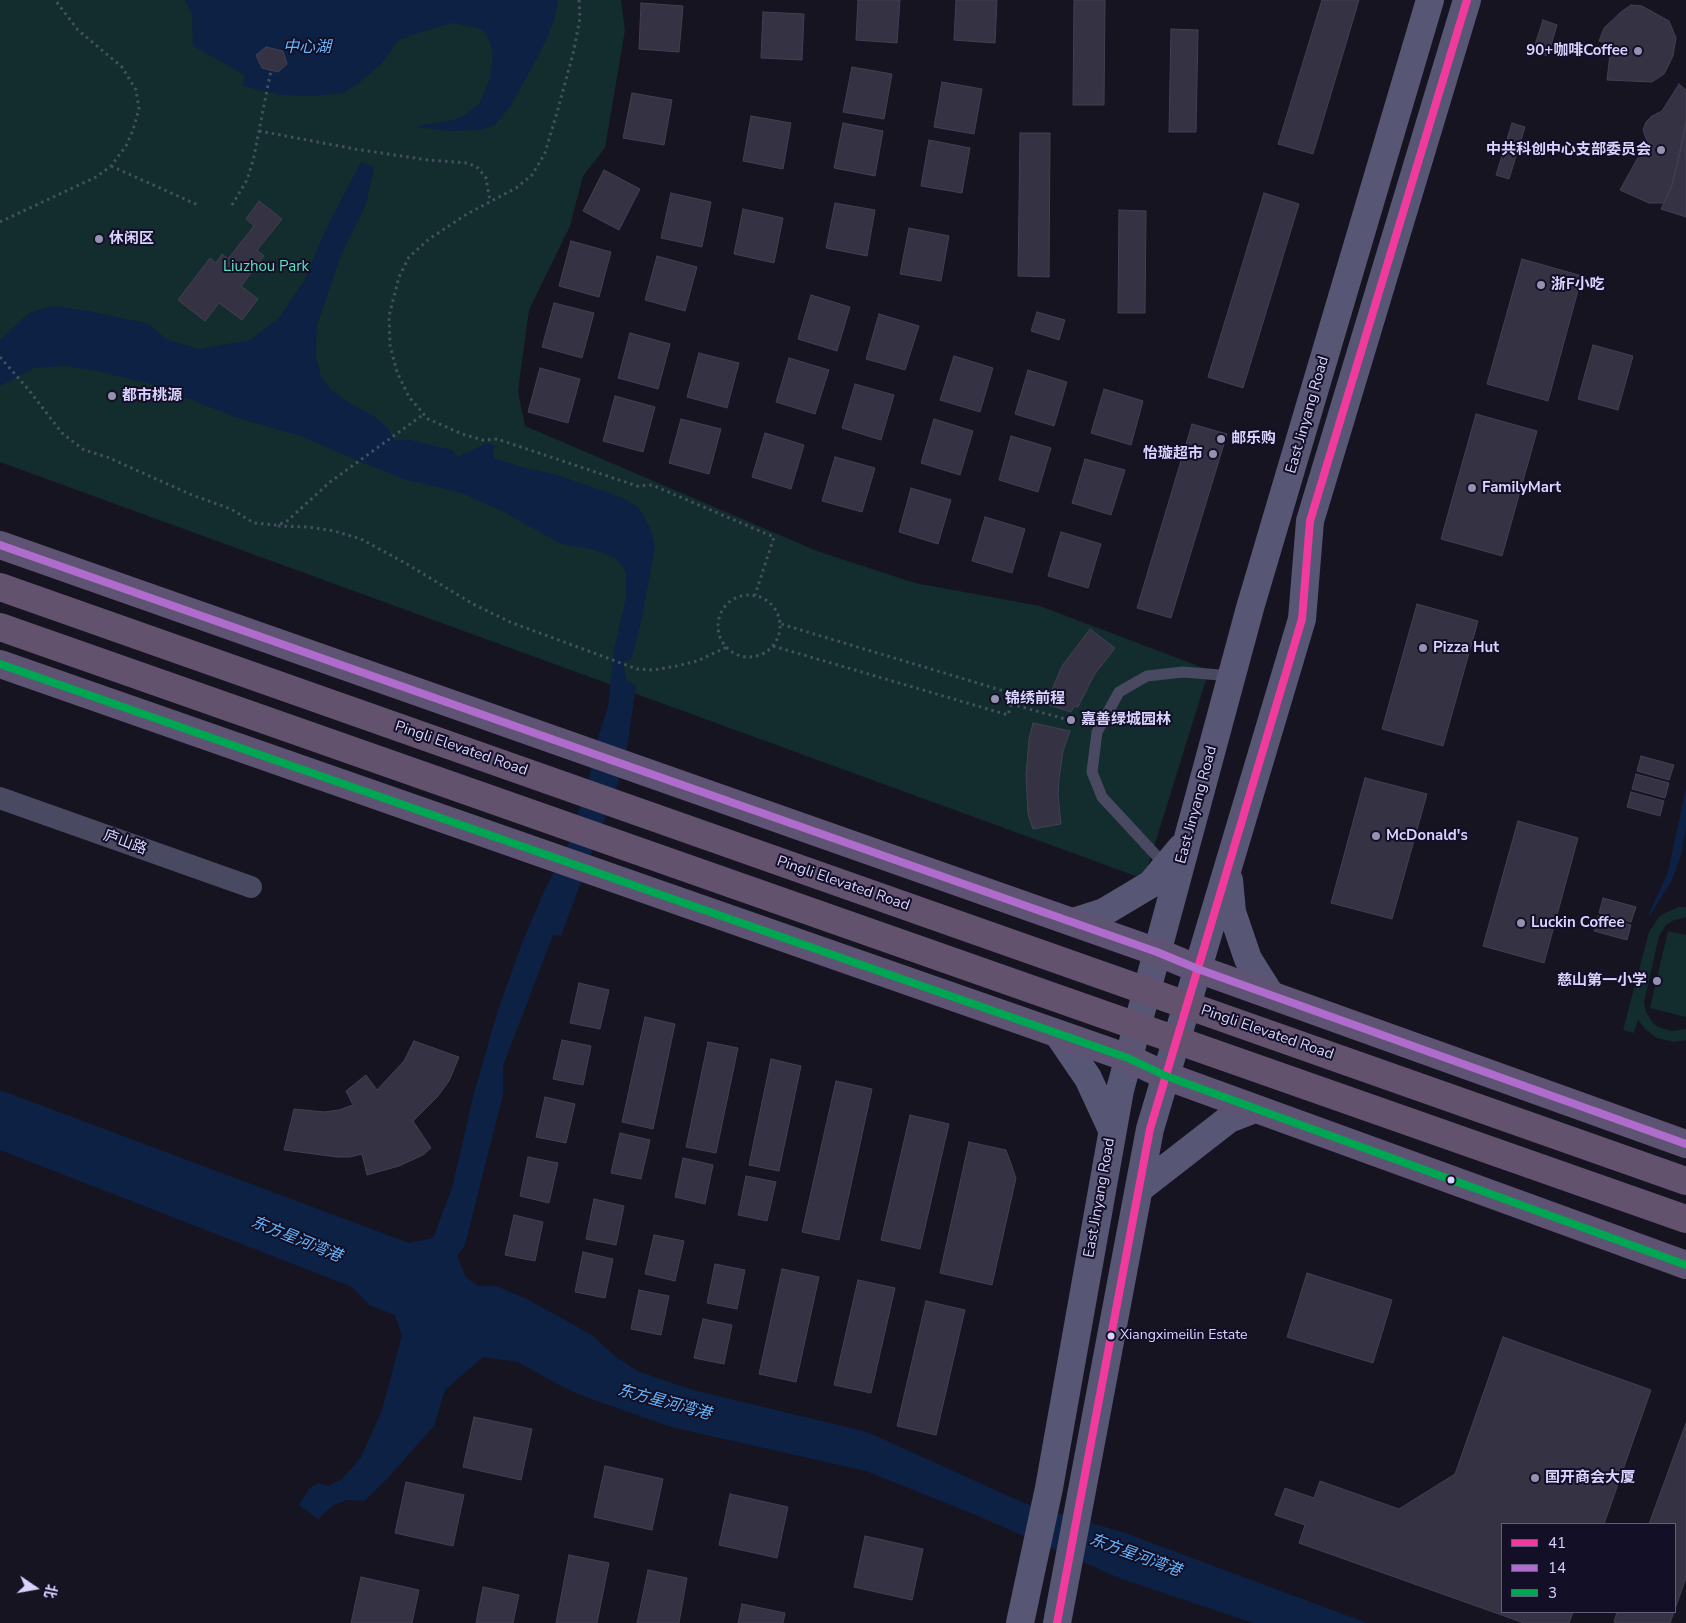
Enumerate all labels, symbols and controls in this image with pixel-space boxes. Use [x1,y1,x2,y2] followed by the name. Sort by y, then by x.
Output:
[283,38,331,58] water label: 中心湖
[1526,42,1628,60] place label: 90+咖啡Coffee
[1632,45,1644,57] marker: 90+咖啡Coffee
[1486,141,1651,159] place label: 中共科创中心支部委员会
[1655,144,1667,156] marker: 中共科创中心支部委员会
[109,230,154,248] place label: 休闲区
[93,233,105,245] marker: 休闲区
[223,258,309,276] park label: Liuzhou Park
[1551,276,1604,294] place label: 浙F小吃
[1535,279,1547,291] marker: 浙F小吃
[1283,354,1333,476] street label: East Jinyang Road
[122,387,182,405] place label: 都市桃源
[106,390,118,402] marker: 都市桃源
[1231,430,1276,448] place label: 邮乐购
[1215,433,1227,445] marker: 邮乐购
[1143,445,1203,463] place label: 怡璇超市
[1207,448,1219,460] marker: 怡璇超市
[1482,479,1561,497] place label: FamilyMart
[1466,482,1478,494] marker: FamilyMart
[1433,639,1499,657] place label: Pizza Hut
[1417,642,1429,654] marker: Pizza Hut
[1005,690,1065,708] place label: 锦绣前程
[989,693,1001,705] marker: 锦绣前程
[1081,711,1171,729] place label: 嘉善绿城园林
[1065,714,1077,726] marker: 嘉善绿城园林
[392,718,530,780] street label: Pingli Elevated Road
[1173,744,1221,866] street label: East Jinyang Road
[101,827,149,859] street label: 庐山路
[1386,827,1468,845] place label: McDonald's
[1370,830,1382,842] marker: McDonald's
[774,853,912,915] street label: Pingli Elevated Road
[1531,914,1625,932] place label: Luckin Coffee
[1515,917,1527,929] marker: Luckin Coffee
[1557,972,1647,990] place label: 慈山第一小学
[1651,975,1663,987] marker: 慈山第一小学
[1198,1002,1336,1064] street label: Pingli Elevated Road
[1081,1137,1119,1259] street label: East Jinyang Road
[1446,1175,1456,1185] unlabelled marker
[248,1213,344,1267] water label: 东方星河湾港
[1120,1328,1247,1344] place label: Xiangximeilin Estate
[1106,1331,1116,1341] marker: Xiangximeilin Estate
[615,1381,713,1425] water label: 东方星河湾港
[1545,1469,1635,1487] place label: 国开商会大厦
[1529,1472,1541,1484] marker: 国开商会大厦
[1501,1523,1676,1613] legend
[1087,1531,1183,1581] water label: 东方星河湾港
[1548,1533,1566,1553] text: 41
[1548,1558,1566,1578] text: 14
[10,1563,60,1613] north arrow
[39,1582,61,1600] text: 北
[1548,1583,1557,1603] text: 3

